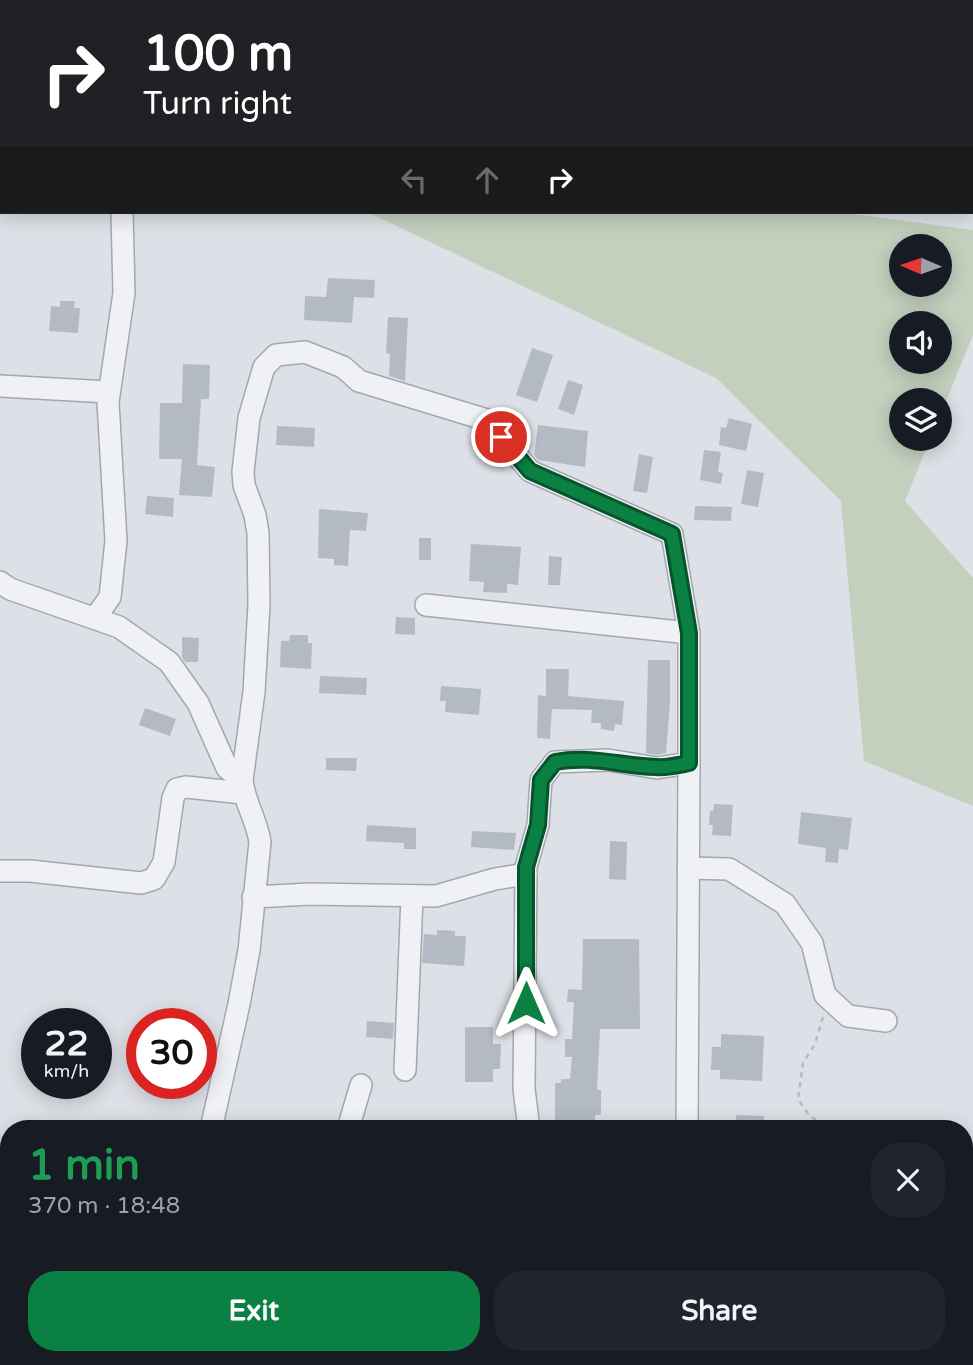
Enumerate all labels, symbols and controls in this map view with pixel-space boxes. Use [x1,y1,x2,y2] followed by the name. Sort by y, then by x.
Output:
[143,25,293,84] text: 100 m
[28,28,119,119] icon: right
[143,85,292,123] text: Turn right
[395,161,433,199] icon: left
[468,161,506,199] icon: ahead
[541,161,579,199] icon: right
[889,234,952,298] north arrow
[889,234,952,451] map controls
[889,311,952,374] button: sound
[889,388,952,451] button: layers
[471,407,531,467] pin
[482,418,520,456] icon: arrive
[489,966,563,1040] position arrow
[126,1008,217,1099] speed limit sign: 30
[45,1023,88,1065] text: 22
[44,1060,89,1082] text: km/h
[28,1140,140,1191] text: 1 min
[871,1143,945,1217] button: close
[28,1192,180,1220] text: 370 m · 18:48
[28,1271,480,1351] button: Exit
[494,1271,945,1351] button: Share

